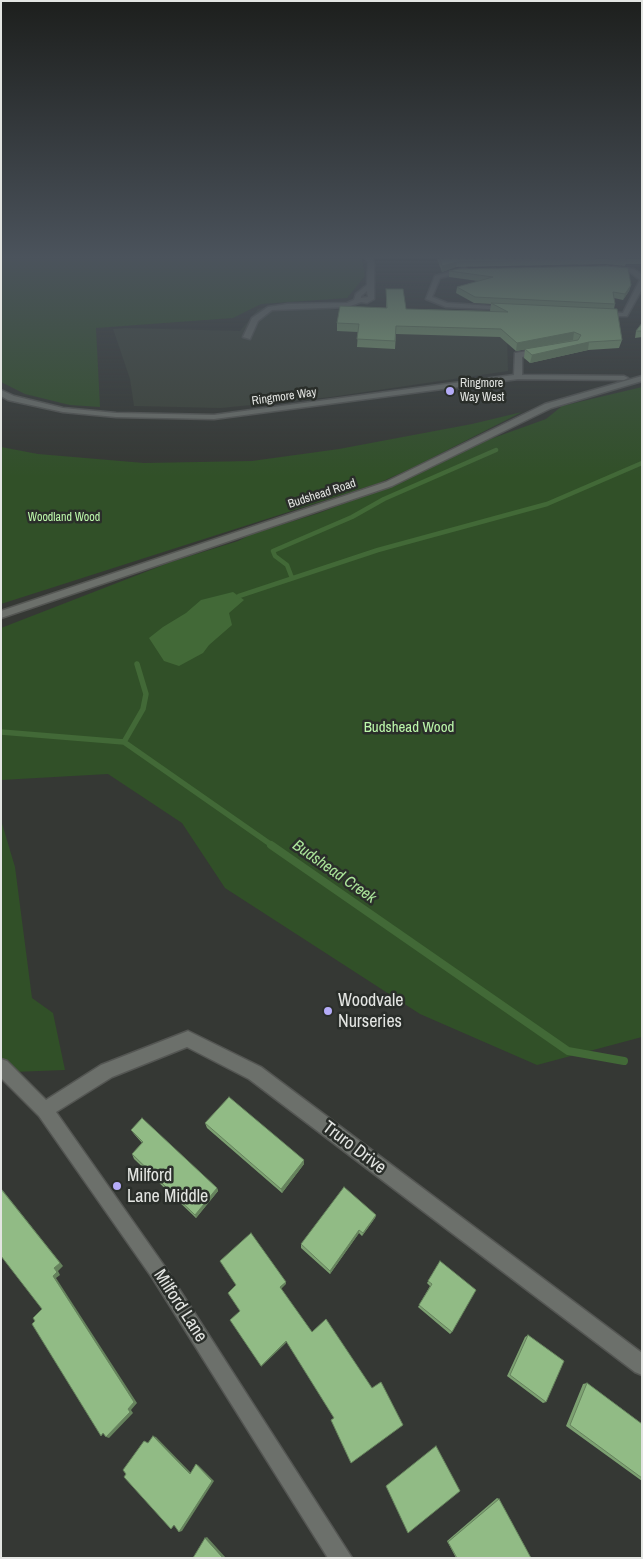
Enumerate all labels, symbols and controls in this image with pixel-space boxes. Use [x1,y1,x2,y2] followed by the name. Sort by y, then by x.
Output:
[460,377,504,405] place label: Ringmore Way West
[251,385,317,409] street label: Ringmore Way
[444,385,456,397] marker: Ringmore Way West
[286,476,358,512] street label: Budshead Road
[28,511,100,525] park label: Woodland Wood
[364,719,454,737] park label: Budshead Wood
[288,836,380,908] water label: Budshead Creek
[338,990,403,1032] place label: Woodvale Nurseries
[322,1005,334,1017] marker: Woodvale Nurseries
[318,1117,390,1179] street label: Truro Drive
[127,1165,208,1208] place label: Milford Lane Middle
[111,1180,123,1192] marker: Milford Lane Middle
[149,1266,211,1346] street label: Milford Lane

